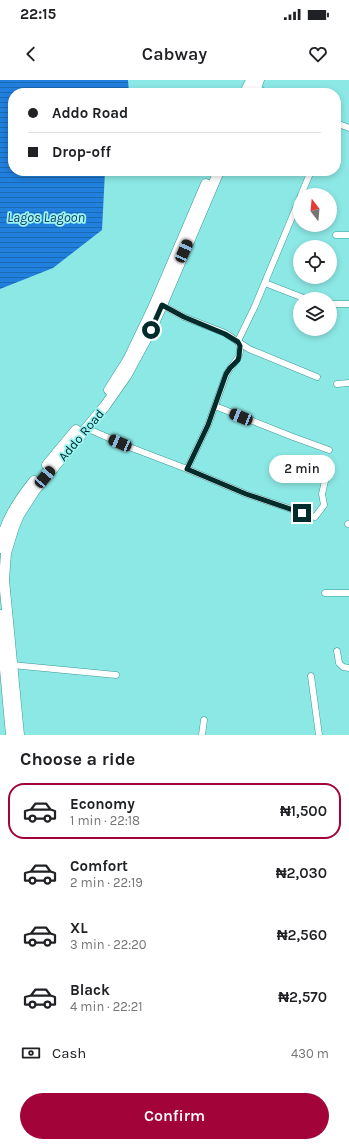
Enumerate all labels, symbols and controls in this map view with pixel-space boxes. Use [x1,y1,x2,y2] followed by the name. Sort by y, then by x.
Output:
[20,5,56,23] text: 22:15
[20,43,42,65] icon: back
[142,43,207,65] text: Cabway
[307,43,329,65] icon: heart
[52,104,128,122] text: Addo Road
[52,143,111,161] text: Drop-off
[293,188,337,232] north arrow
[293,188,337,336] map controls
[7,209,85,226] water label: Lagos Lagoon
[174,238,194,264] car
[293,240,337,284] button: locate
[293,292,337,336] button: layers
[142,321,160,339] route start
[55,406,107,464] street label: Addo Road
[228,407,254,427] car
[107,433,133,453] car
[269,455,335,483] callout: 2 min
[284,461,320,476] text: 2 min
[33,464,57,490] car
[293,504,311,522] route end
[20,748,135,770] text: Choose a ride
[22,793,58,829] icon: car
[70,795,135,813] text: Economy
[280,802,327,820] text: ₦1,500
[70,813,140,828] text: 1 min · 22:18
[22,855,58,891] icon: car
[70,857,128,875] text: Comfort
[276,864,327,882] text: ₦2,030
[70,875,143,890] text: 2 min · 22:19
[22,917,58,953] icon: car
[70,919,88,937] text: XL
[277,926,327,944] text: ₦2,560
[70,937,146,952] text: 3 min · 22:20
[22,979,58,1015] icon: car
[70,981,110,999] text: Black
[278,988,327,1006] text: ₦2,570
[70,999,143,1014] text: 4 min · 22:21
[20,1042,42,1064] icon: cash
[52,1044,86,1062] text: Cash
[291,1046,329,1061] text: 430 m
[20,1093,329,1139] button: Confirm

